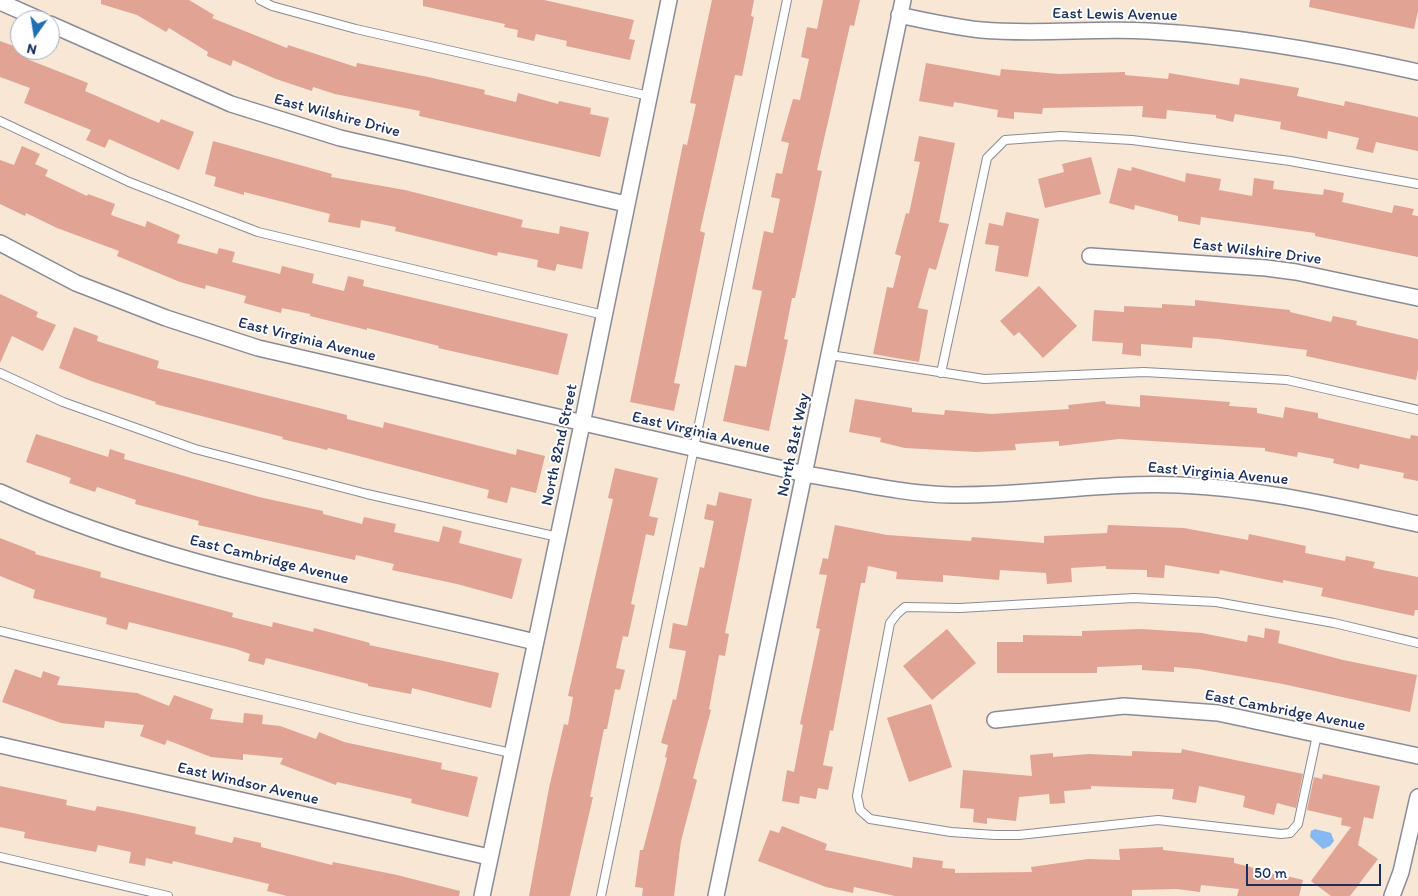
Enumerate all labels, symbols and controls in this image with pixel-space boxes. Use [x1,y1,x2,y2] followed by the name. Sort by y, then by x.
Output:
[1052,4,1178,26] street label: East Lewis Avenue
[10,10,60,60] north arrow
[25,40,38,58] text: N
[272,90,402,142] street label: East Wilshire Drive
[1192,235,1322,269] street label: East Wilshire Drive
[236,314,378,366] street label: East Virginia Avenue
[538,382,582,508] street label: North 82nd Street
[774,392,814,498] street label: North 81st Way
[630,408,772,458] street label: East Virginia Avenue
[1147,458,1289,490] street label: East Virginia Avenue
[188,531,350,589] street label: East Cambridge Avenue
[1203,686,1367,736] street label: East Cambridge Avenue
[175,758,321,810] street label: East Windsor Avenue
[1248,854,1383,886] scale bar
[1254,864,1287,882] text: 50 m

